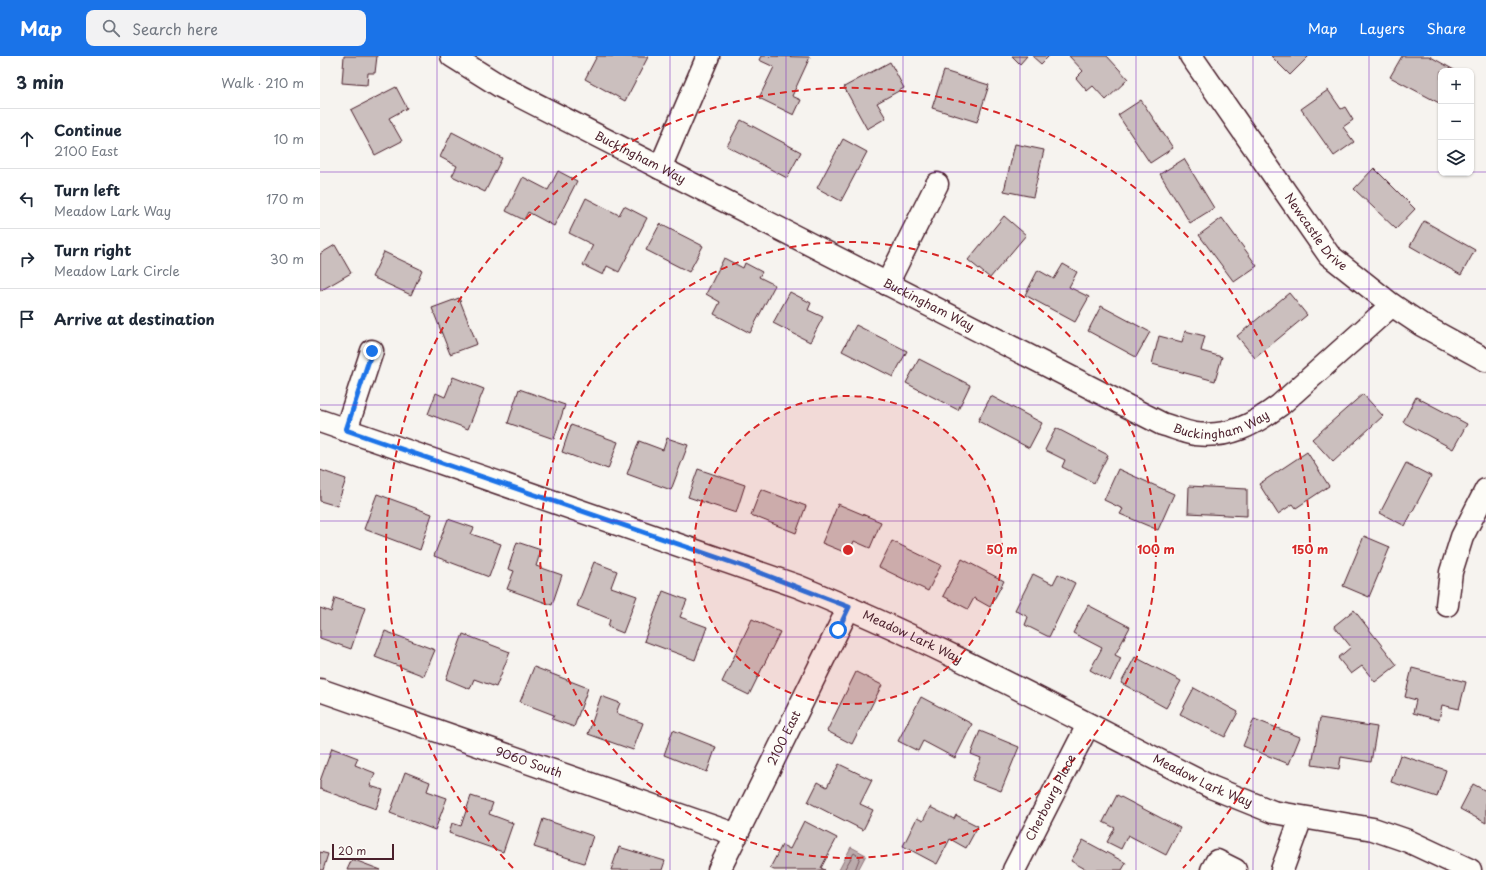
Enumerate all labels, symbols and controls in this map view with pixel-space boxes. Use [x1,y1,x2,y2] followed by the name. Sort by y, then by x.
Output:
[86,10,366,46] search box
[20,14,62,42] text: Map
[100,17,122,39] icon: search
[132,17,218,40] text: Search here
[1308,18,1338,39] text: Map
[1360,18,1405,39] text: Layers
[1427,18,1466,39] text: Share
[1438,68,1474,176] map controls
[1438,68,1474,104] button: +
[16,69,64,95] text: 3 min
[221,73,304,92] text: Walk · 210 m
[1438,104,1474,140] button: −
[54,118,122,141] text: Continue
[592,126,689,187] street label: Buckingham Way
[16,128,38,150] icon: ahead
[274,129,304,148] text: 10 m
[1438,140,1474,176] button: layers
[54,141,118,160] text: 2100 East
[54,178,120,201] text: Turn left
[16,188,38,210] icon: left
[266,189,304,208] text: 170 m
[1281,189,1352,274] street label: Newcastle Drive
[54,201,171,220] text: Meadow Lark Way
[54,238,131,261] text: Turn right
[16,248,38,270] icon: right
[270,249,304,268] text: 30 m
[54,261,180,280] text: Meadow Lark Circle
[881,273,978,335] street label: Buckingham Way
[54,307,215,330] text: Arrive at destination
[16,308,38,330] icon: arrive
[363,342,381,360] route end
[1171,405,1272,443] street label: Buckingham Way
[986,540,1018,558] text: 50 m
[1137,540,1175,558] text: 100 m
[1292,540,1328,558] text: 150 m
[841,543,855,557] centre of rings
[860,605,966,667] street label: Meadow Lark Way
[829,621,847,639] route start
[762,707,805,768] street label: 2100 East
[493,742,565,782] street label: 9060 South
[1150,749,1256,811] street label: Meadow Lark Way
[1020,751,1080,844] street label: Cherbourg Place
[332,842,394,861] scale bar
[338,842,366,859] text: 20 m

